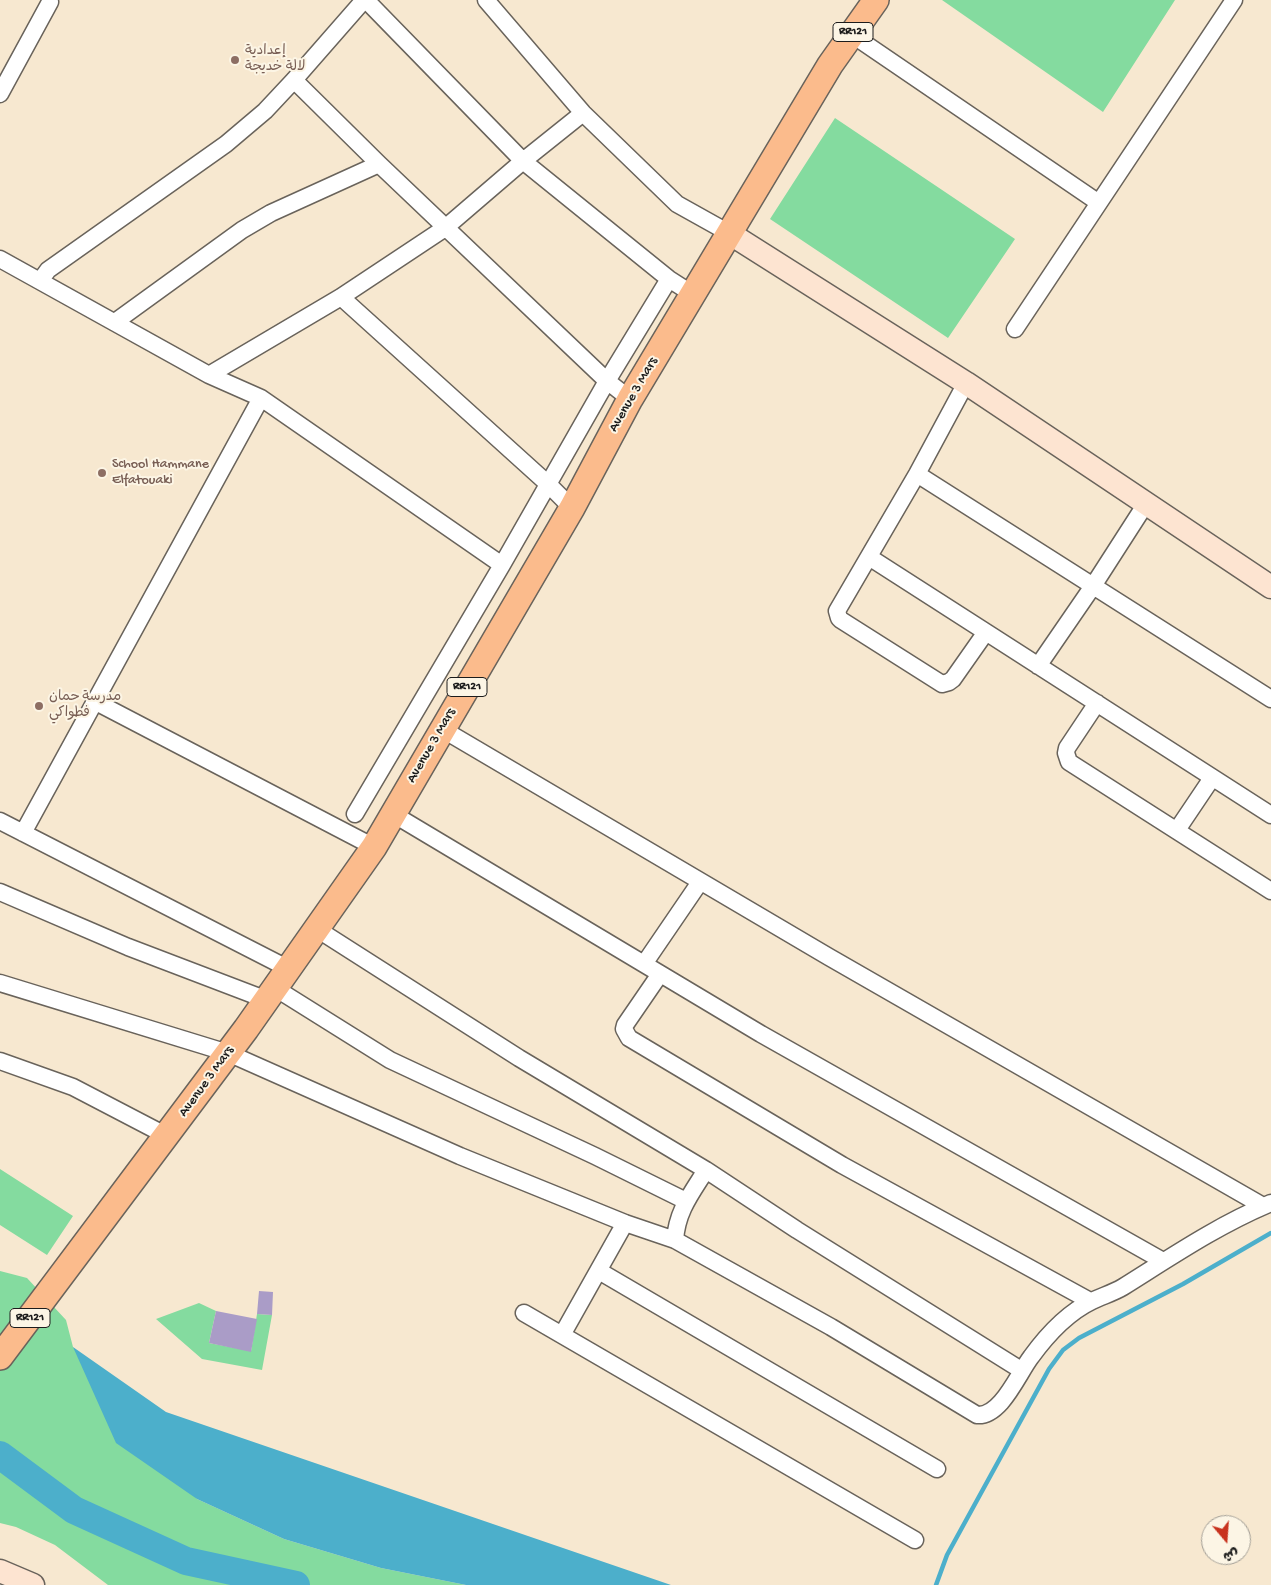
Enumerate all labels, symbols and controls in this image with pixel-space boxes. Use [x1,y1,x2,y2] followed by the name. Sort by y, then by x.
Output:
[833,22,873,42] road number: RR121
[245,44,305,76] place label: إعدادية لالة خديجة
[229,54,241,66] marker: إعدادية لالة خديجة
[606,355,662,435] street label: Avenue 3 Mars
[112,457,209,490] place label: School Hammane Elfatouaki
[96,467,108,479] marker: School Hammane Elfatouaki
[447,678,487,696] road number: RR121
[49,690,121,722] place label: مدرسة حمان فطواكي
[33,700,45,712] marker: مدرسة حمان فطواكي
[404,706,460,786] street label: Avenue 3 Mars
[176,1043,238,1121] street label: Avenue 3 Mars
[10,1309,50,1328] road number: RR121
[1201,1515,1251,1565] north arrow
[1221,1543,1240,1564] text: ش

